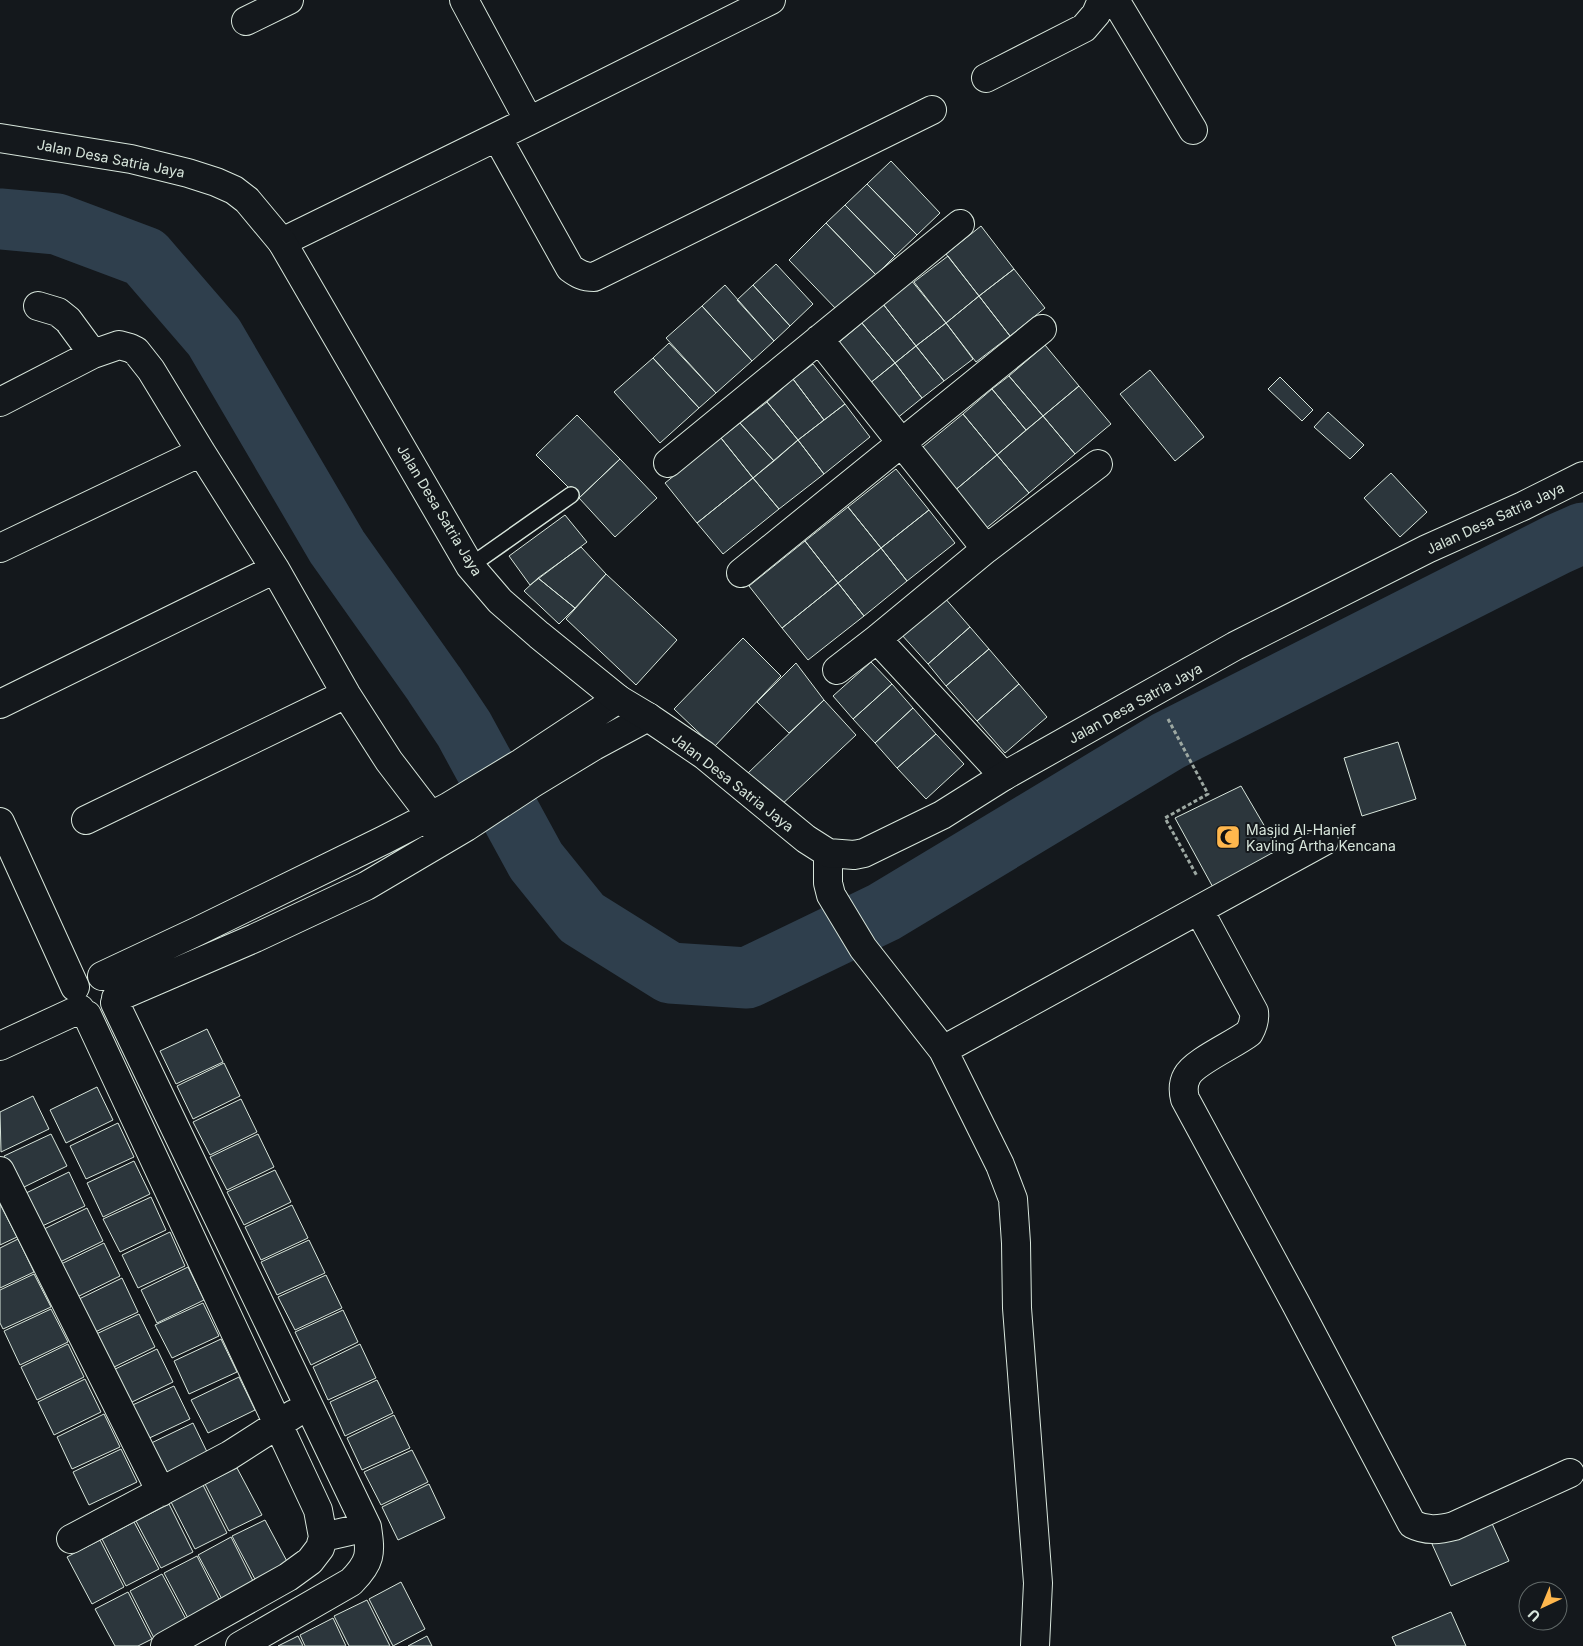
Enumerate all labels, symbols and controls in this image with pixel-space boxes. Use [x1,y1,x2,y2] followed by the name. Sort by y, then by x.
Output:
[36,135,186,181] street label: Jalan Desa Satria Jaya
[394,441,486,579] street label: Jalan Desa Satria Jaya
[1423,479,1567,557] street label: Jalan Desa Satria Jaya
[1065,659,1205,747] street label: Jalan Desa Satria Jaya
[669,729,797,835] street label: Jalan Desa Satria Jaya
[1246,821,1396,854] place label: Masjid Al-Hanief Kavling Artha Kencana
[1215,824,1241,850] mosque icon: Masjid Al-Hanief Kavling Artha Kencana
[1518,1581,1568,1631] north arrow
[1524,1606,1543,1625] text: U

